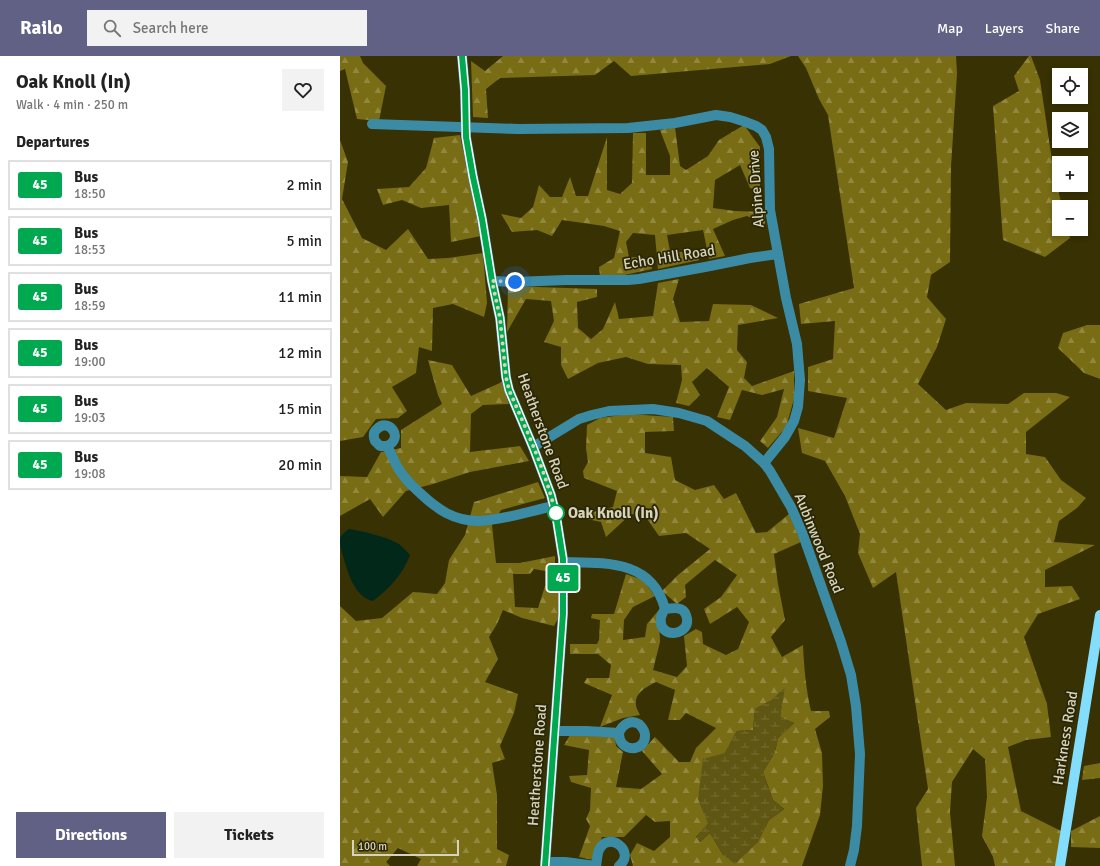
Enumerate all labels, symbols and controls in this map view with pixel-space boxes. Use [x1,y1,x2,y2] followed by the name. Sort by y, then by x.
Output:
[87,10,367,46] search box
[20,16,63,40] text: Railo
[101,17,123,39] icon: search
[133,19,208,37] text: Search here
[937,20,963,37] text: Map
[985,20,1024,37] text: Layers
[1046,20,1080,37] text: Share
[1052,68,1088,236] map controls
[1052,68,1088,104] button: locate
[282,69,324,111] button: heart
[16,70,131,94] text: Oak Knoll (In)
[16,97,128,113] text: Walk · 4 min · 250 m
[1052,112,1088,148] button: layers
[16,133,89,151] text: Departures
[744,149,768,229] street label: Alpine Drive
[1052,156,1088,192] button: +
[74,168,98,186] text: Bus
[32,176,48,193] text: 45
[286,176,322,194] text: 2 min
[74,186,106,202] text: 18:50
[1052,200,1088,236] button: −
[74,224,98,242] text: Bus
[32,232,48,249] text: 45
[286,232,322,250] text: 5 min
[622,241,716,273] street label: Echo Hill Road
[74,242,106,258] text: 18:53
[505,272,525,292] your location
[74,280,98,298] text: Bus
[32,288,48,305] text: 45
[278,288,322,306] text: 11 min
[74,298,106,314] text: 18:59
[74,336,98,354] text: Bus
[32,344,48,361] text: 45
[278,344,322,362] text: 12 min
[74,354,106,370] text: 19:00
[514,371,572,491] street label: Heatherstone Road
[74,392,98,410] text: Bus
[32,400,48,417] text: 45
[278,400,322,418] text: 15 min
[74,410,106,426] text: 19:03
[74,448,98,466] text: Bus
[32,456,48,473] text: 45
[278,456,322,474] text: 20 min
[74,466,106,482] text: 19:08
[791,490,847,596] street label: Aubinwood Road
[547,504,565,522] marker: Oak Knoll (In)
[568,504,659,522] place label: Oak Knoll (In)
[545,565,581,591] line badge: 45
[555,569,571,586] text: 45
[1049,690,1081,786] street label: Harkness Road
[524,703,550,827] street label: Heatherstone Road
[16,812,166,858] button: Directions
[174,812,324,858] button: Tickets
[352,838,459,857] scale bar
[358,840,387,853] text: 100 m

